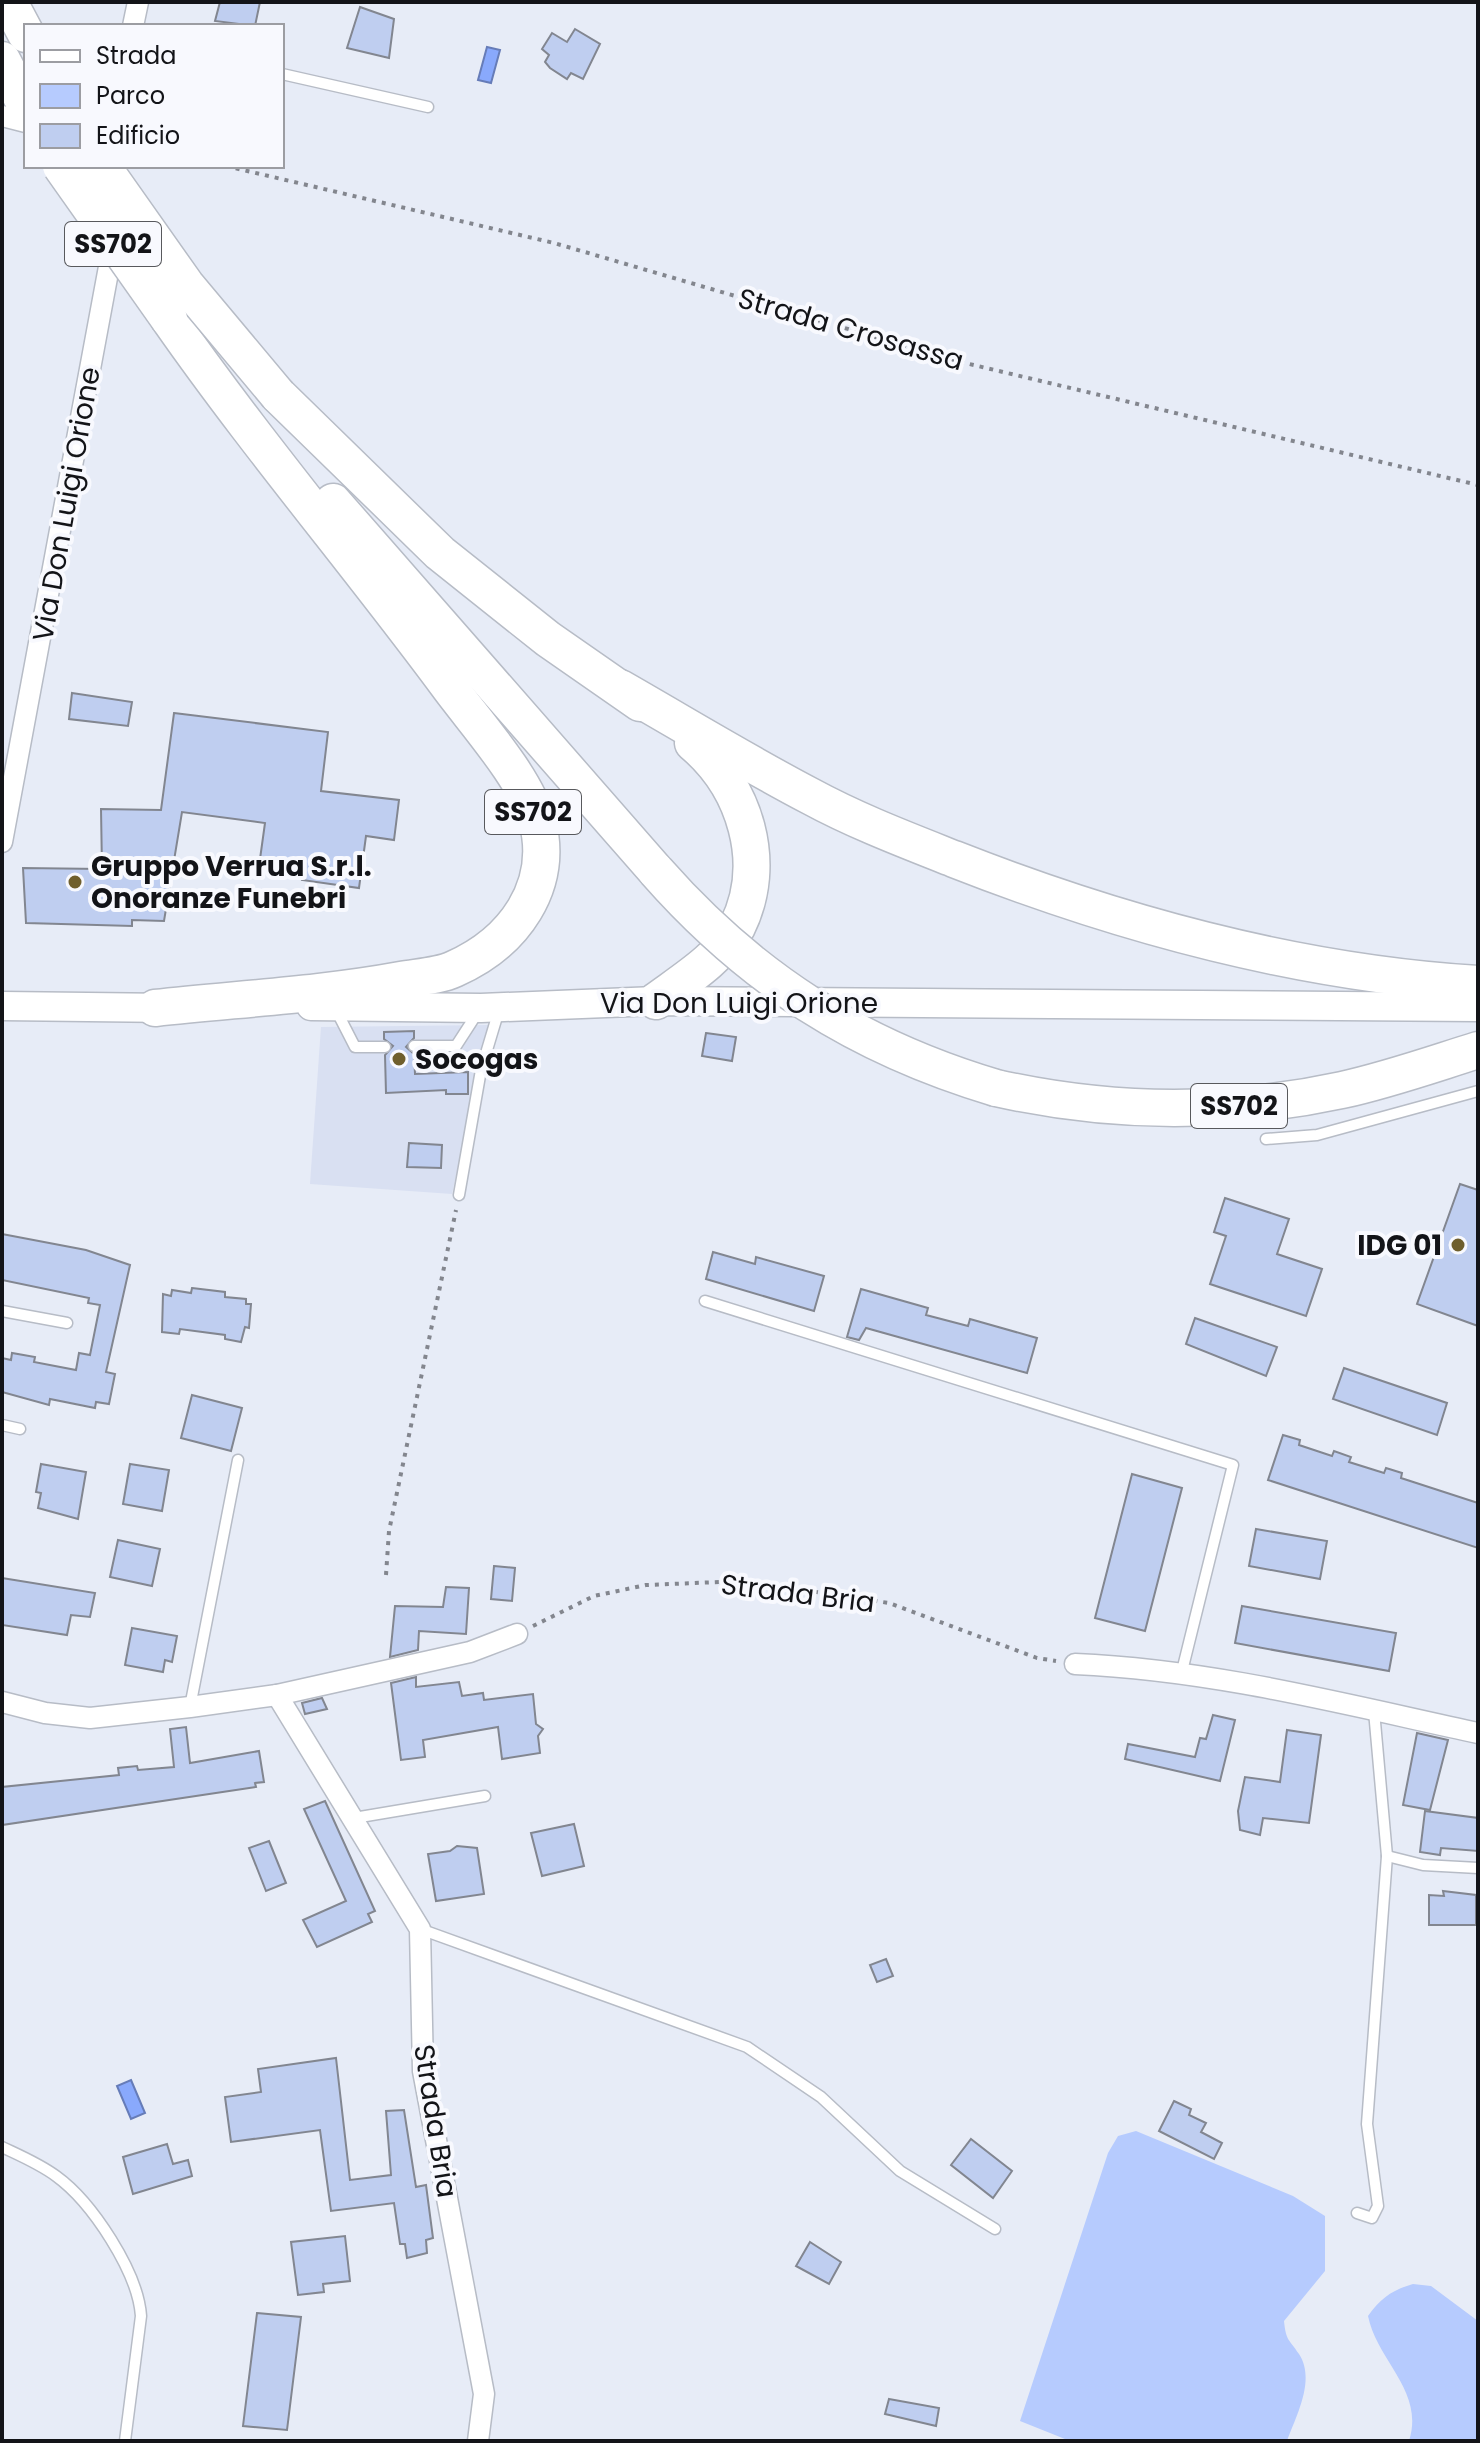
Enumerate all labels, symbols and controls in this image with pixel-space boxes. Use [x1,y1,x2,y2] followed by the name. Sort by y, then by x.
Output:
[24,24,284,168] legend
[96,39,176,72] text: Strada
[96,79,165,112] text: Parco
[96,119,180,152] text: Edificio
[65,222,161,266] road number: SS702
[733,279,968,380] street label: Strada Crosassa
[23,364,110,644] street label: Via Don Luigi Orione
[485,790,581,834] road number: SS702
[91,847,372,918] place label: Gruppo Verrua S.r.l. Onoranze Funebri
[66,873,84,891] marker: Gruppo Verrua S.r.l. Onoranze Funebri
[600,984,878,1023] street label: Via Don Luigi Orione
[415,1040,538,1079] place label: Socogas
[390,1050,408,1068] marker: Socogas
[1191,1084,1287,1128] road number: SS702
[1357,1226,1442,1265] place label: IDG 01
[1449,1236,1467,1254] marker: IDG 01
[719,1565,877,1622] street label: Strada Bria
[404,2042,467,2201] street label: Strada Bria

